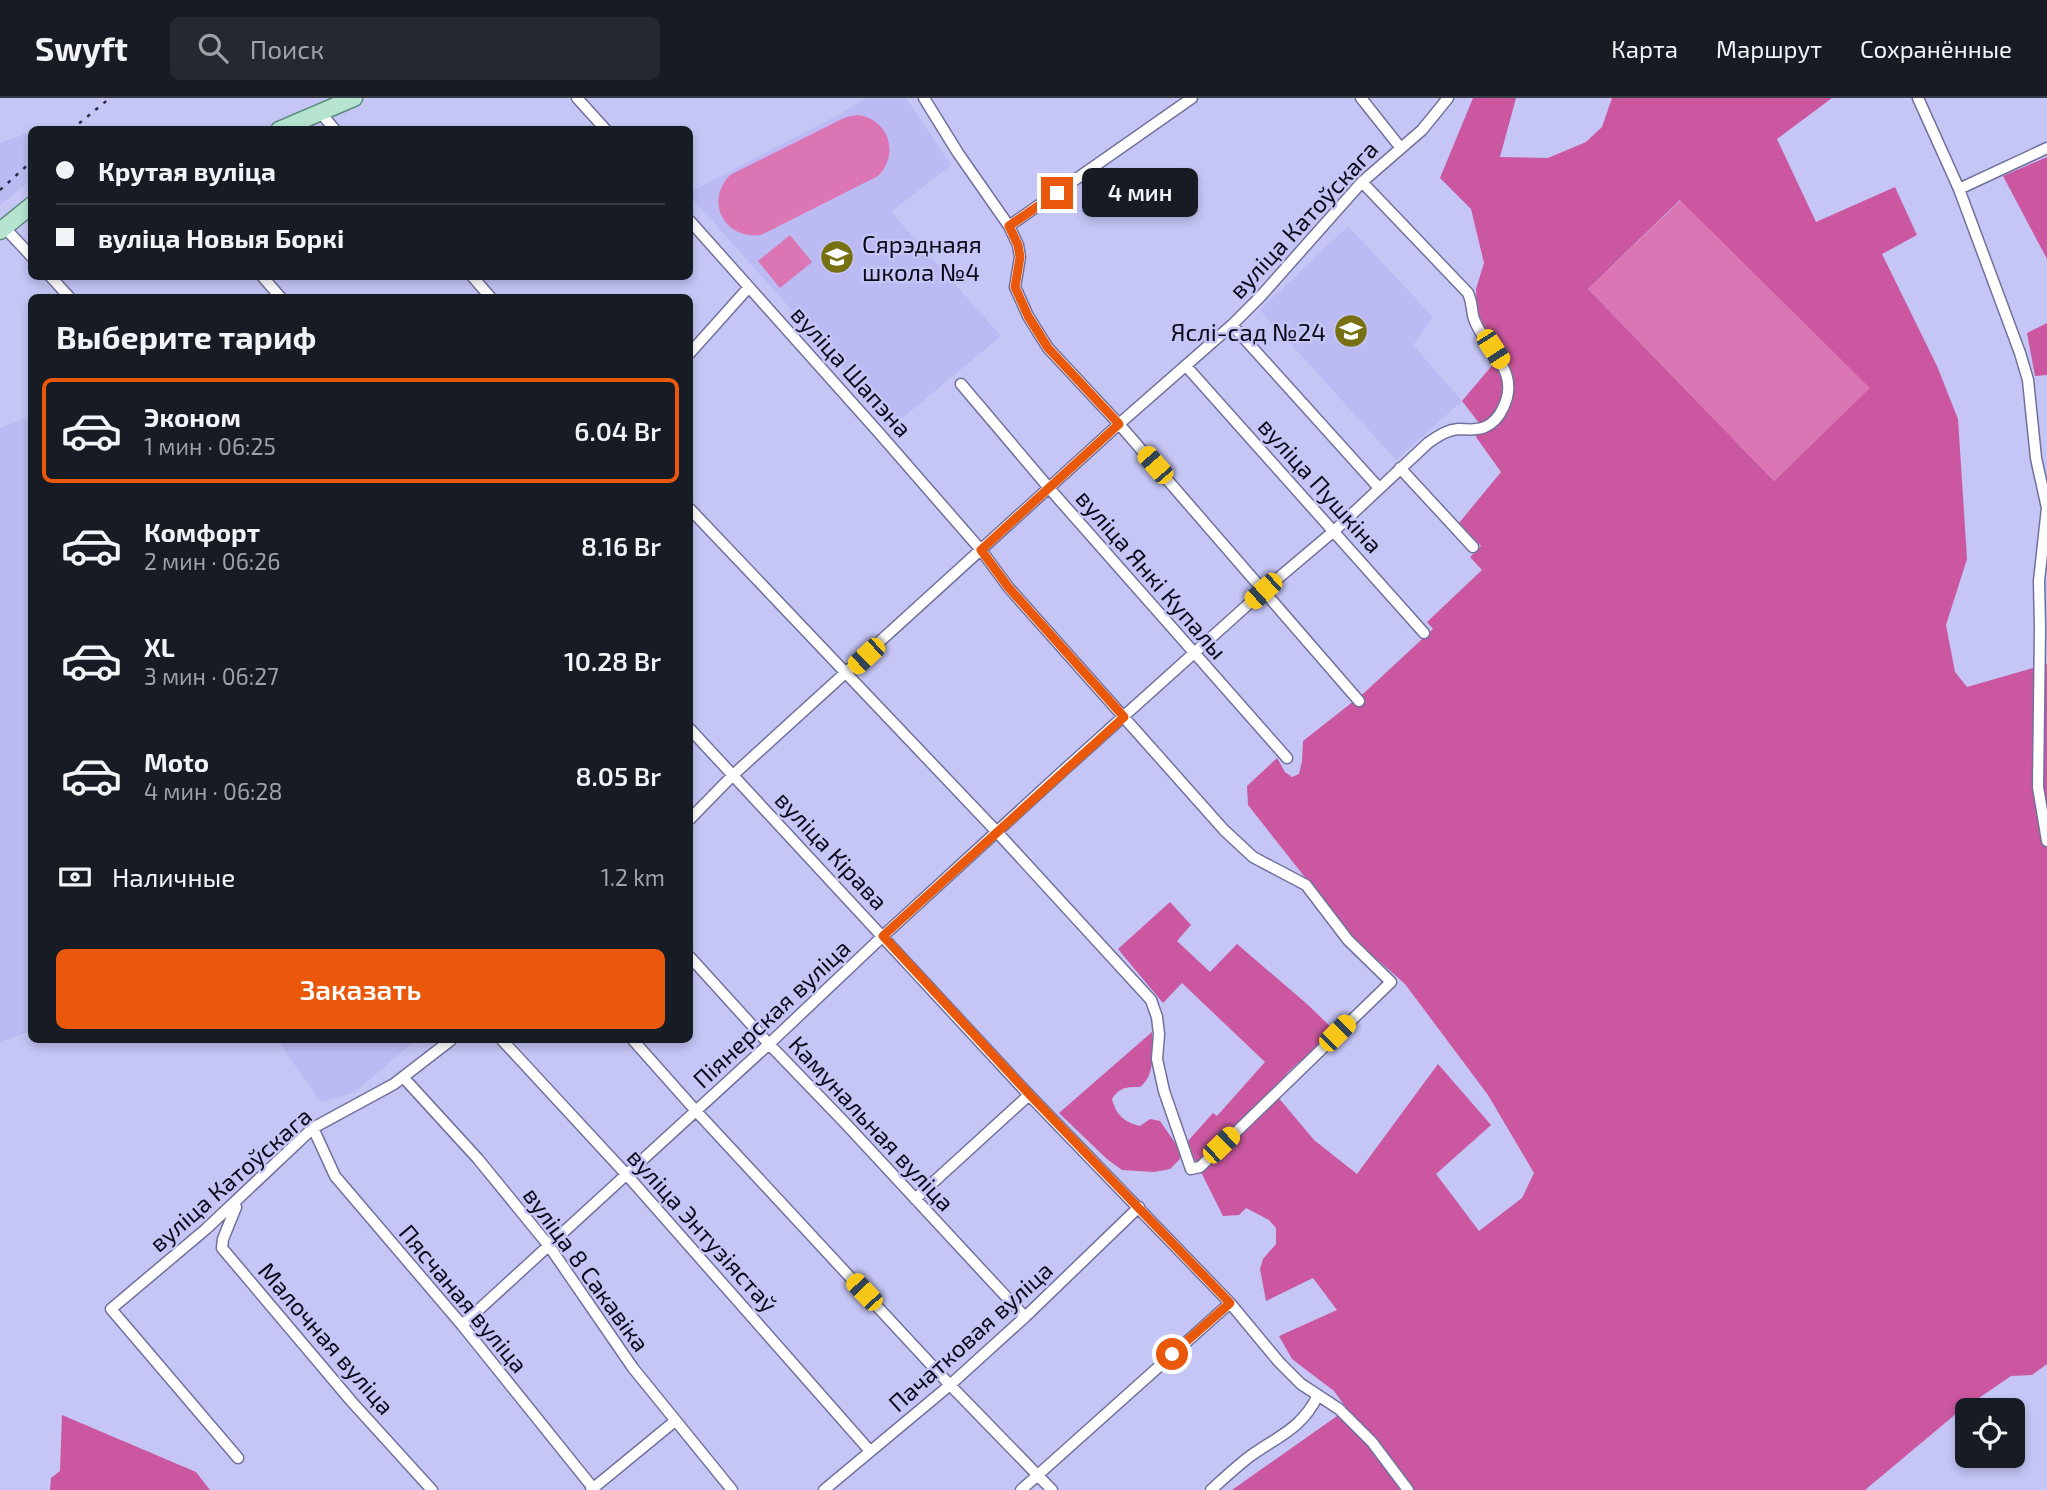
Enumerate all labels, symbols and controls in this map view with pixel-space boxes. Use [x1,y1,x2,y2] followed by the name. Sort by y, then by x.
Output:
[170,17,660,80] search box
[35,28,128,68] text: Swyft
[194,29,232,67] icon: search
[250,33,324,64] text: Поиск
[1611,34,1678,63] text: Карта
[1716,34,1822,63] text: Маршрут
[1860,34,2012,63] text: Сохранённые
[1222,134,1384,305] street label: вуліца Катоўскага
[98,155,276,186] text: Крутая вуліца
[1082,168,1197,217] callout: 4 мин
[1041,177,1073,209] route end
[1108,178,1172,206] text: 4 мин
[98,222,344,253] text: вуліца Новыя Боркі
[862,229,982,286] place label: Сярэднаяя школа №4
[818,238,856,276] school or university icon: Сярэднаяя школа №4
[785,300,918,443] street label: вуліца Шапэна
[1332,312,1370,350] school or university icon: Яслі-сад №24
[56,317,316,355] text: Выберите тариф
[1171,317,1326,346] place label: Яслі-сад №24
[1473,326,1514,372] car
[60,399,123,462] icon: car
[144,401,241,432] text: Эконом
[1252,411,1389,559] street label: вуліца Пушкіна
[574,415,661,446] text: 6.04 Br
[144,432,276,460] text: 1 мин · 06:25
[1134,442,1177,488] car
[1070,483,1233,665] street label: вуліца Янкі Купалы
[60,514,123,577] icon: car
[144,516,260,547] text: Комфорт
[581,530,661,561] text: 8.16 Br
[144,547,280,575] text: 2 мин · 06:26
[1241,569,1286,613] car
[60,629,123,692] icon: car
[144,631,175,662] text: XL
[844,634,889,678] car
[564,645,661,676] text: 10.28 Br
[144,662,279,690] text: 3 мин · 06:27
[60,744,123,807] icon: car
[144,746,209,777] text: Moto
[576,760,661,791] text: 8.05 Br
[144,777,282,805] text: 4 мин · 06:28
[769,785,894,916] street label: вуліца Кірава
[56,858,94,896] icon: cash
[112,861,235,892] text: Наличные
[601,863,665,891] text: 1.2 km
[686,933,856,1094] street label: Піянерская вуліца
[56,949,665,1029] button: Заказать
[1315,1011,1360,1055] car
[783,1029,961,1217] street label: Камунальная вуліца
[143,1101,318,1258] street label: вуліца Катоўскага
[1199,1123,1244,1167] car
[621,1142,784,1319] street label: вуліца Энтузіястаў
[517,1181,656,1357] street label: вуліца 8 Сакавіка
[393,1218,534,1379] street label: Пясчаная вуліца
[882,1255,1059,1418] street label: Пачатковая вуліца
[252,1256,401,1421] street label: Малочная вуліца
[842,1269,887,1315] car
[1156,1338,1188,1370] route start
[1955,1398,2025,1468] map controls
[1955,1398,2025,1468] button: locate

